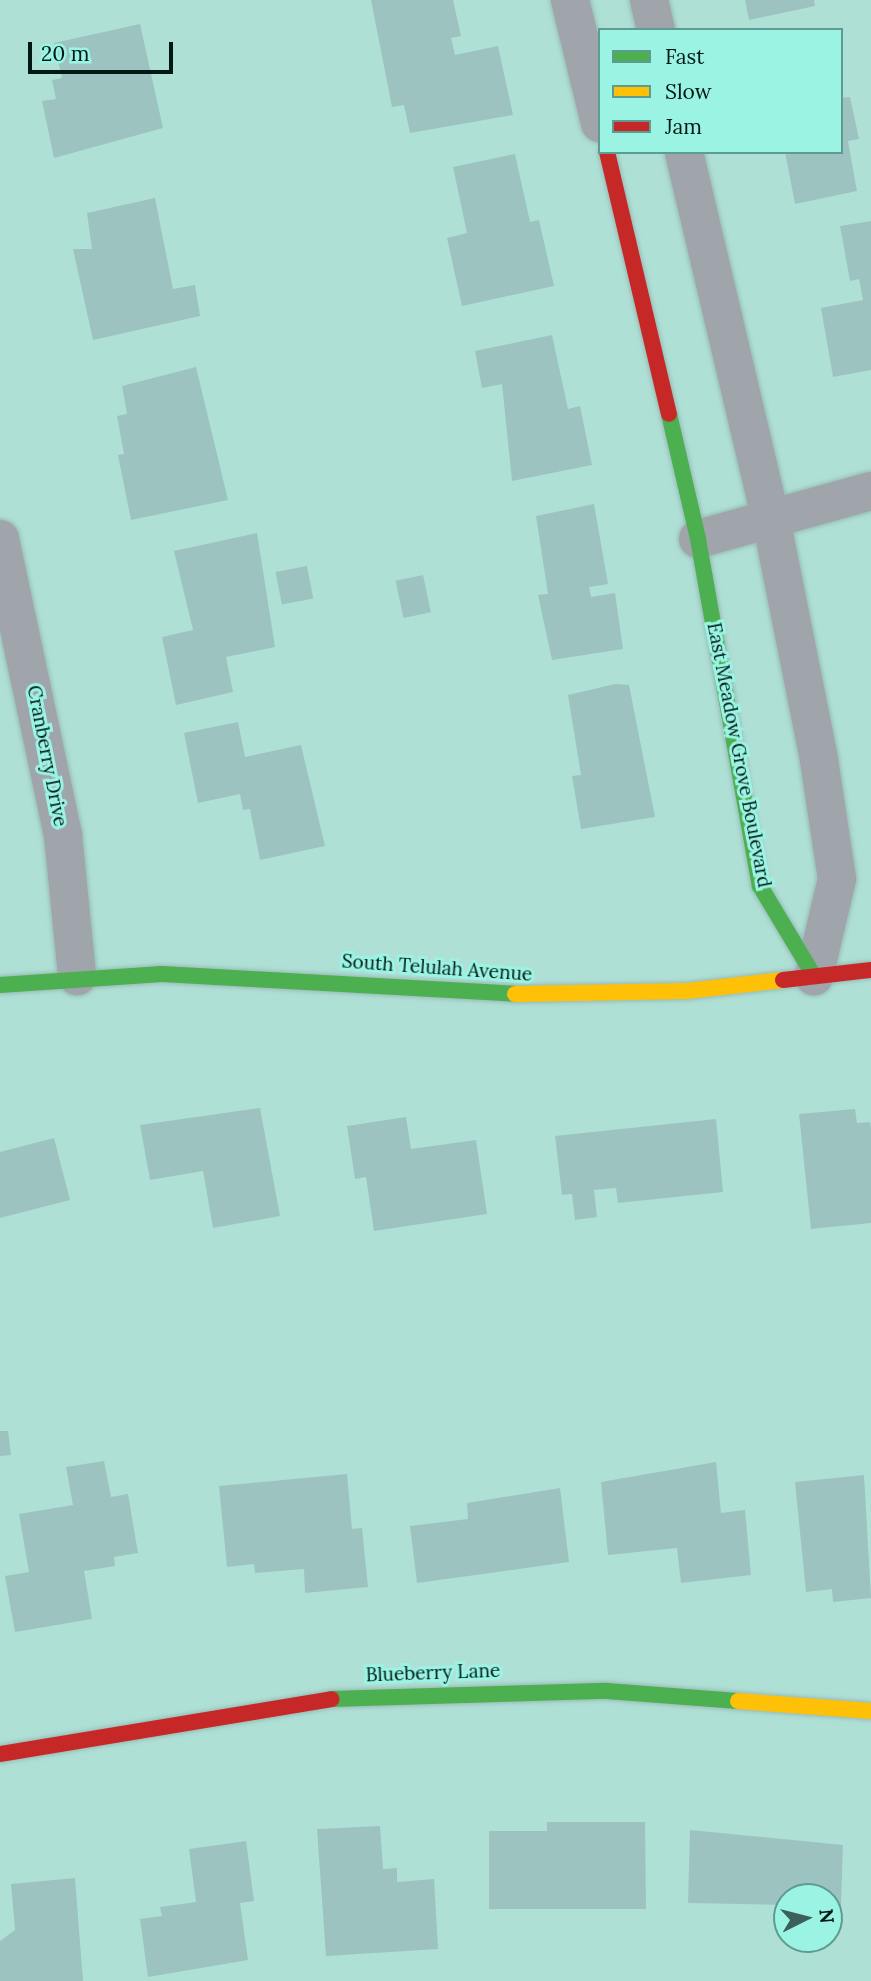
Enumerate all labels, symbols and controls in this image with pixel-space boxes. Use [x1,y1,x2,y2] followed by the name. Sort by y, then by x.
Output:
[32,28,177,72] scale bar
[598,28,843,154] legend
[41,40,90,67] text: 20 m
[665,43,704,70] text: Fast
[665,78,712,105] text: Slow
[665,113,702,140] text: Jam
[702,621,776,889] street label: East Meadow Grove Boulevard
[22,683,72,829] street label: Cranberry Drive
[341,950,533,986] street label: South Telulah Avenue
[365,1659,501,1687] street label: Blueberry Lane
[773,1883,843,1953] north arrow
[814,1907,840,1925] text: N

